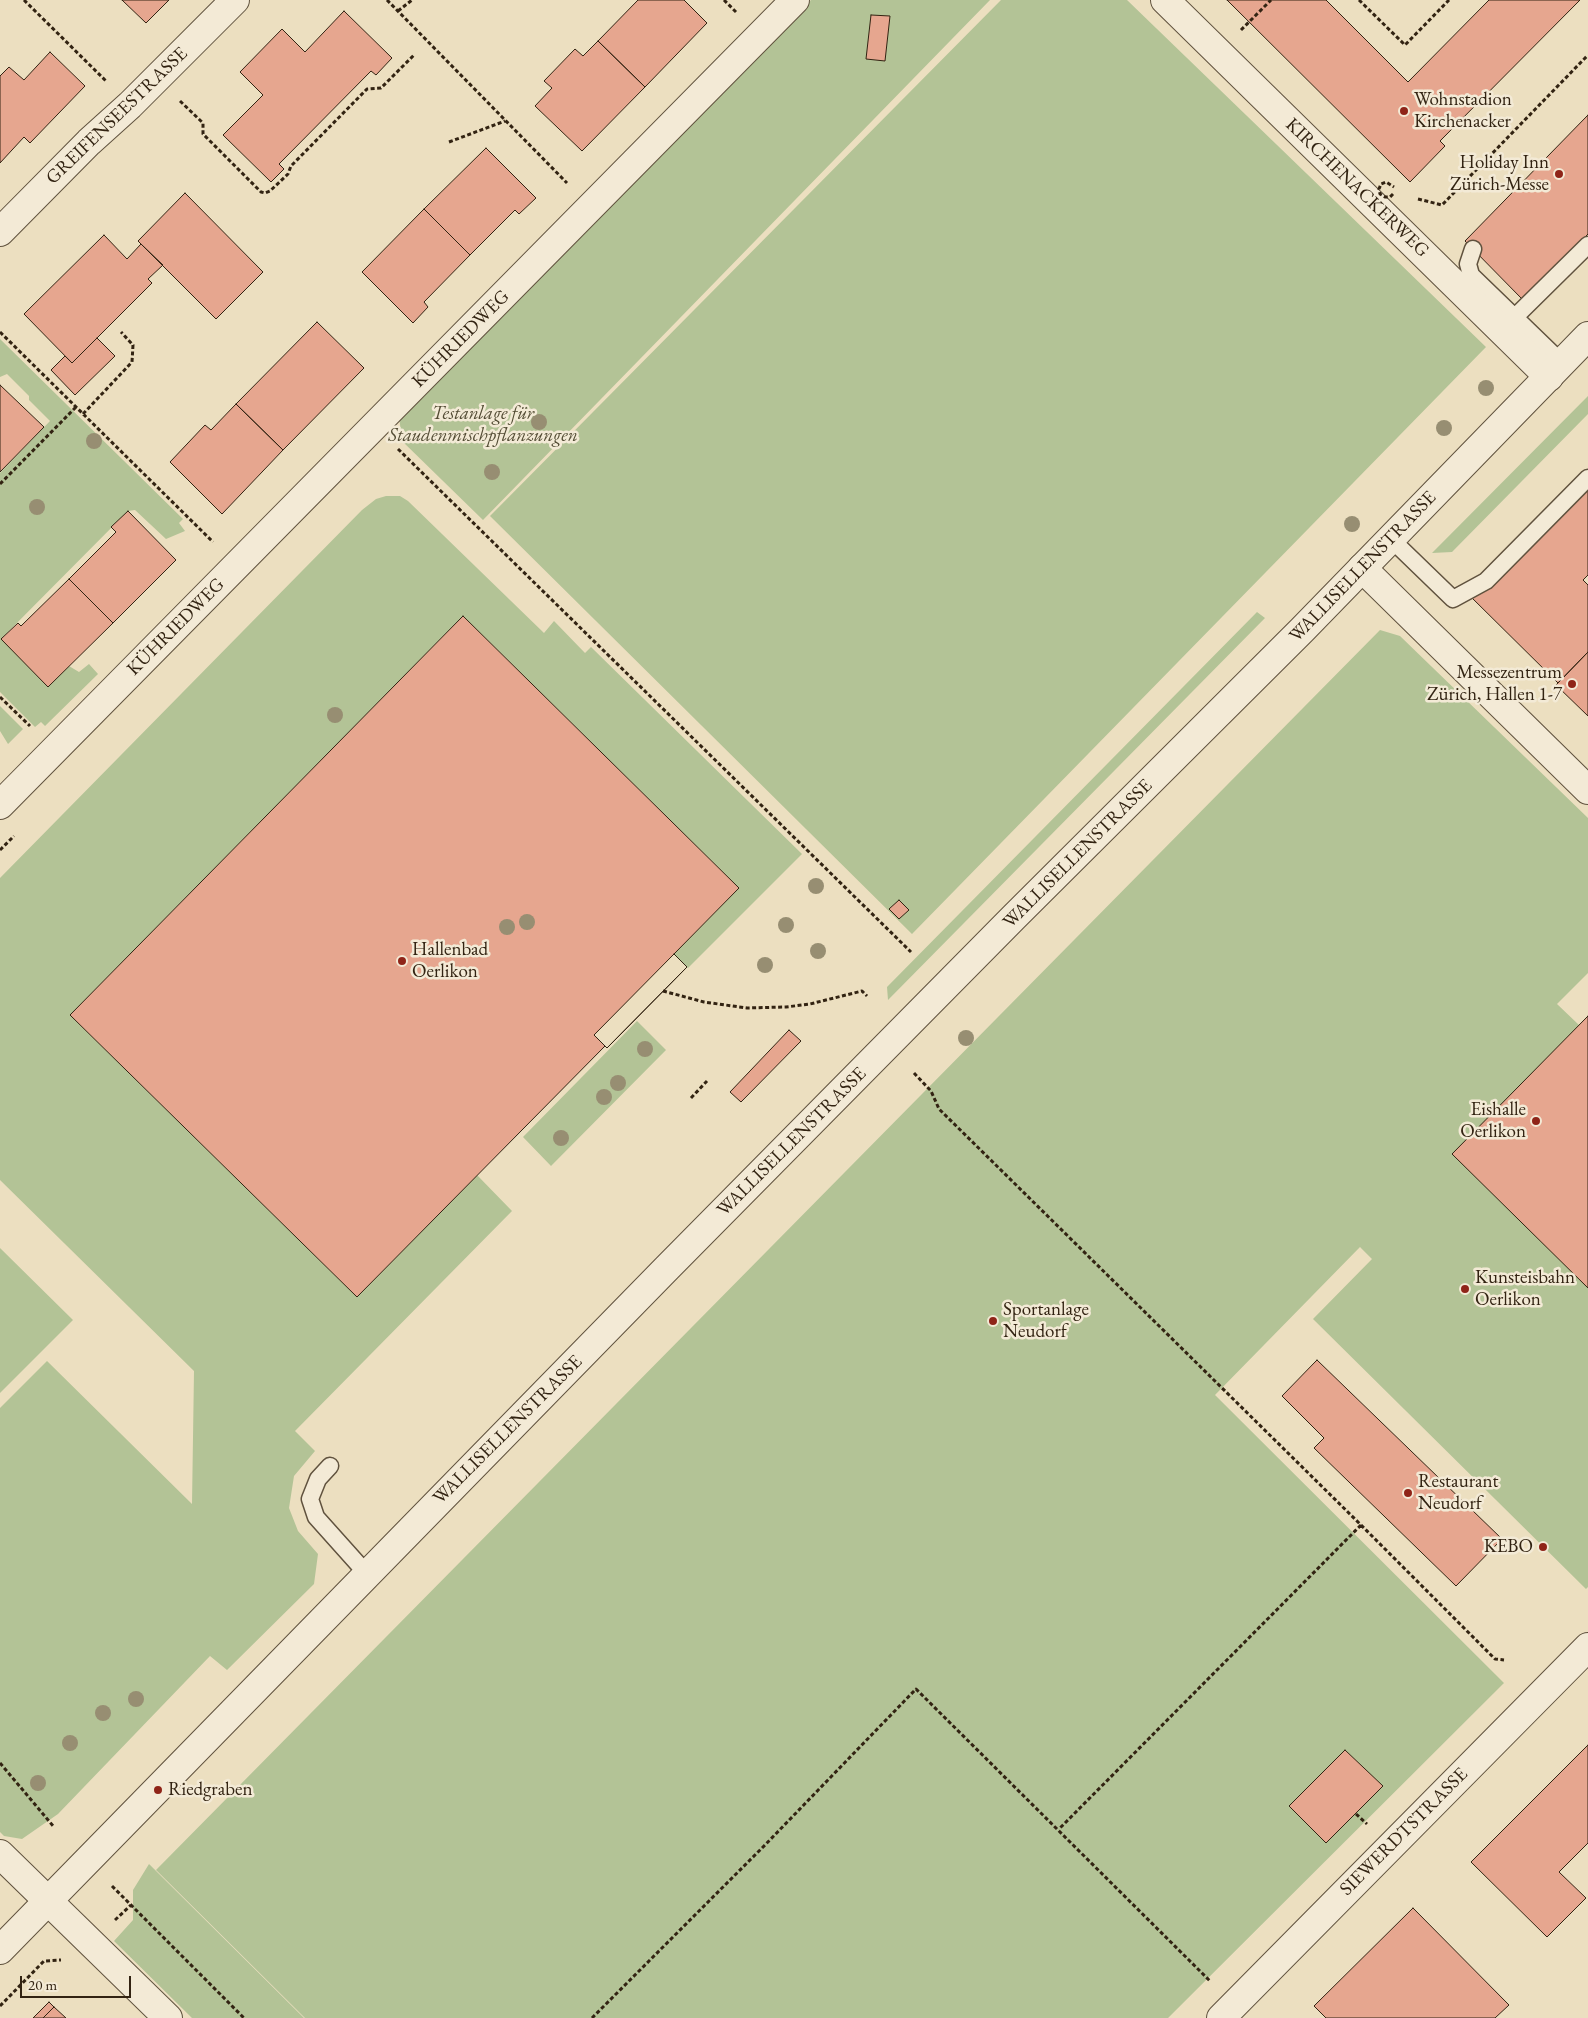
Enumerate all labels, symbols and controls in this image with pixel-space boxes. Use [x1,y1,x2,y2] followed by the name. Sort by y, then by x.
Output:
[42,43,192,189] street label: GREIFENSEESTRASSE
[1414,89,1512,133] place label: Wohnstadion Kirchenacker
[1398,105,1410,117] marker: Wohnstadion Kirchenacker
[1281,114,1433,262] street label: KIRCHENACKERWEG
[1450,152,1549,196] place label: Holiday Inn Zürich-Messe
[1553,168,1565,180] marker: Holiday Inn Zürich-Messe
[407,285,515,393] street label: KÜHRIEDWEG
[388,403,578,447] park label: Testanlage für Staudenmischpflanzungen
[1285,487,1441,647] street label: WALLISELLENSTRASSE
[122,573,230,681] street label: KÜHRIEDWEG
[1427,662,1562,706] place label: Messezentrum Zürich, Hallen 1-7
[1566,678,1578,690] marker: Messezentrum Zürich, Hallen 1-7
[999,775,1157,933] street label: WALLISELLENSTRASSE
[412,939,488,983] place label: Hallenbad Oerlikon
[396,955,408,967] marker: Hallenbad Oerlikon
[713,1063,871,1221] street label: WALLISELLENSTRASSE
[1460,1099,1526,1143] place label: Eishalle Oerlikon
[1530,1115,1542,1127] marker: Eishalle Oerlikon
[1475,1267,1575,1311] place label: Kunsteisbahn Oerlikon
[1459,1283,1471,1295] marker: Kunsteisbahn Oerlikon
[1003,1299,1089,1343] place label: Sportanlage Neudorf
[987,1315,999,1327] marker: Sportanlage Neudorf
[429,1351,587,1509] street label: WALLISELLENSTRASSE
[1418,1471,1499,1515] place label: Restaurant Neudorf
[1402,1487,1414,1499] marker: Restaurant Neudorf
[1484,1536,1533,1558] place label: KEBO
[1537,1541,1549,1553] marker: KEBO
[1335,1763,1473,1901] street label: SIEWERDTSTRASSE
[168,1779,252,1801] place label: Riedgraben
[152,1784,164,1796] marker: Riedgraben
[22,1966,134,1998] scale bar
[28,1975,57,1994] text: 20 m

